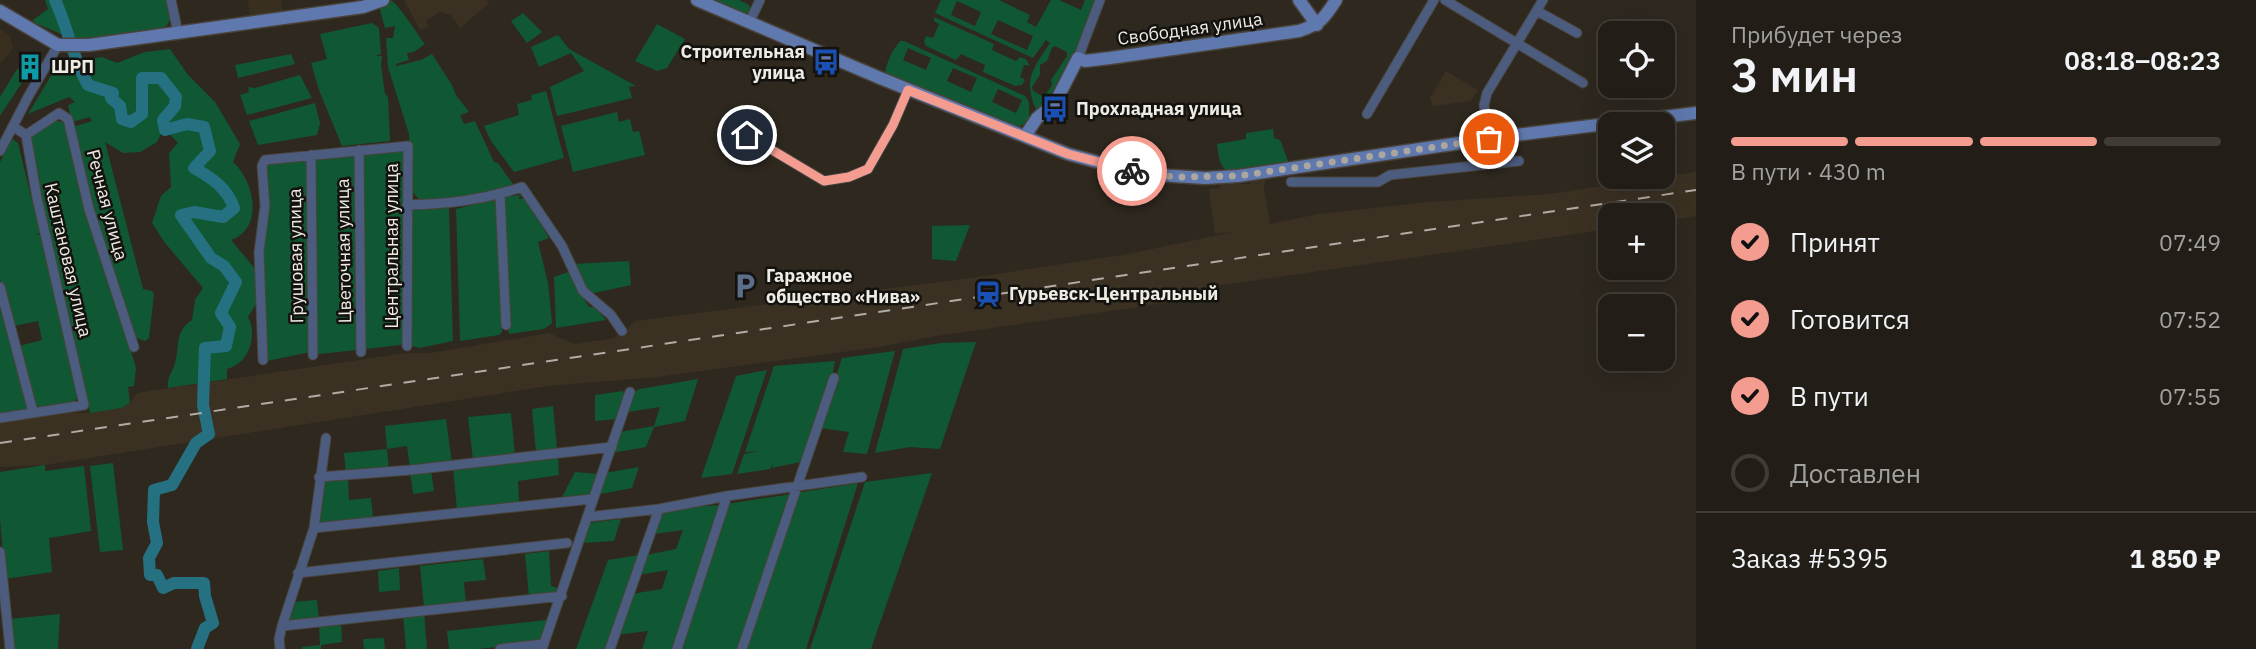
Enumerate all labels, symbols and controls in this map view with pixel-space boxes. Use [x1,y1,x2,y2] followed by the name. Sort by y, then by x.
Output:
[1116,7,1264,50] street label: Свободная улица
[1731,19,1903,49] text: Прибудет через
[1598,21,1675,371] map controls
[1598,21,1675,98] button: locate
[681,40,805,84] place label: Строительная улица
[2064,43,2221,77] text: 08:18–08:23
[1731,45,1858,105] text: 3 мин
[811,47,841,77] bus stop icon: Строительная улица
[15,52,45,82] building icon: ШРП
[51,55,94,78] place label: ШРП
[1040,94,1070,124] bus stop icon: Прохладная улица
[1076,97,1242,120] place label: Прохладная улица
[717,105,777,165] pin
[1459,109,1519,169] pin
[1598,112,1675,189] button: layers
[728,116,766,154] icon: home
[1470,120,1508,158] icon: bag
[1097,136,1167,206] courier
[82,147,133,263] street label: Речная улица
[1113,152,1151,190] icon: bike
[1731,156,1886,186] text: В пути · 430 m
[380,163,403,329] street label: Центральная улица
[331,178,356,324] street label: Цветочная улица
[40,180,98,340] street label: Каштановая улица
[283,188,308,324] street label: Грушовая улица
[1598,203,1675,280] button: +
[1731,223,1769,261] icon: check
[1790,225,1880,259] text: Принят
[2159,227,2221,257] text: 07:49
[766,264,920,308] place label: Гаражное общество «Нива»
[730,271,760,301] parking icon: Гаражное общество «Нива»
[973,279,1003,309] station icon: Гурьевск-Центральный
[1009,282,1218,305] place label: Гурьевск-Центральный
[1598,294,1675,371] button: −
[1731,300,1769,338] icon: check
[1790,302,1910,336] text: Готовится
[2159,304,2221,334] text: 07:52
[1731,377,1769,415] icon: check
[1790,379,1869,413] text: В пути
[2159,381,2221,411] text: 07:55
[1790,456,1921,490] text: Доставлен
[1731,541,1888,575] text: Заказ #5395
[2129,541,2221,575] text: 1 850 ₽

